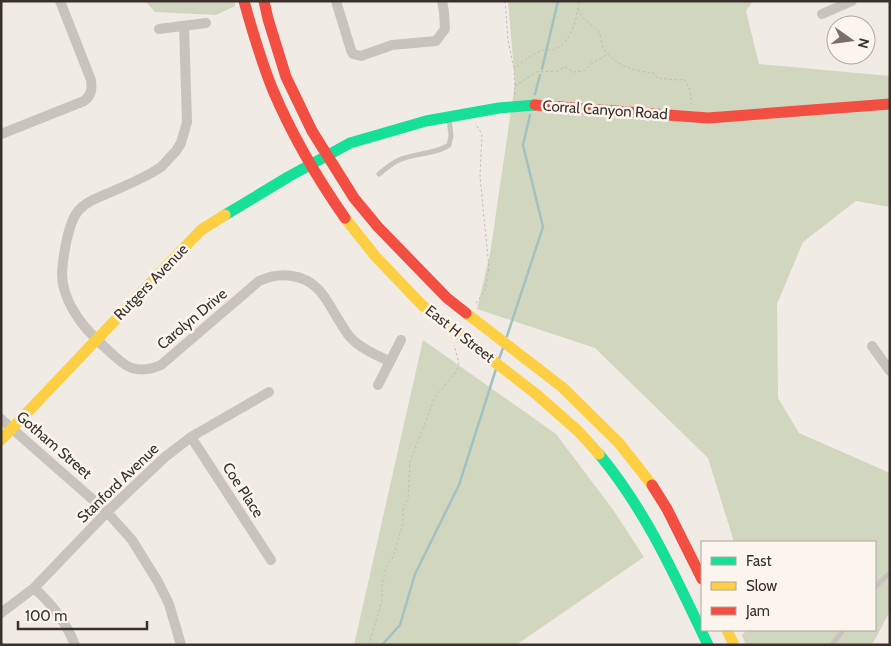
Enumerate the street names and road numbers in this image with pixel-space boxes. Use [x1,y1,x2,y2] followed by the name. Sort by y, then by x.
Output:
[542,97,668,123] street label: Corral Canyon Road
[110,240,192,324] street label: Rutgers Avenue
[153,284,231,353] street label: Carolyn Drive
[422,301,498,367] street label: East H Street
[13,407,95,483] street label: Gotham Street
[74,439,163,526] street label: Stanford Avenue
[219,459,268,521] street label: Coe Place

